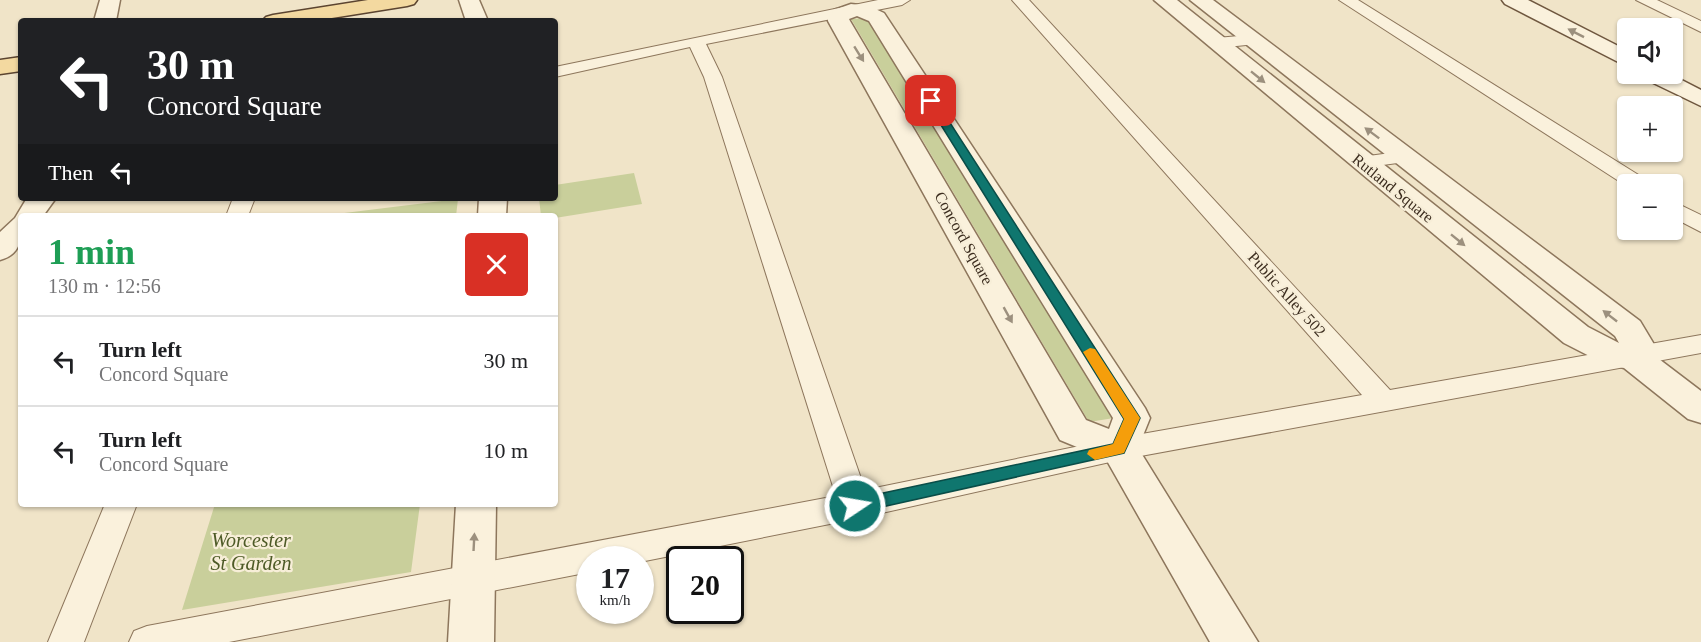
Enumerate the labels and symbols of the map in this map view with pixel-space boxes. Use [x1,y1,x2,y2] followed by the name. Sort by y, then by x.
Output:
[1567,28,1584,38] one-way arrow
[854,46,865,62] one-way arrow
[1250,70,1265,83] one-way arrow
[905,75,956,126] pin
[1365,127,1380,139] one-way arrow
[1349,150,1437,227] street label: Rutland Square
[931,189,997,288] street label: Concord Square
[1450,233,1466,246] one-way arrow
[1244,248,1329,340] street label: Public Alley 502
[1003,307,1013,324] one-way arrow
[1602,309,1618,322] one-way arrow
[823,474,887,538] position arrow
[211,529,291,574] park label: Worcester St Garden
[470,532,479,551] one-way arrow
[666,546,744,624] speed limit sign: 20

